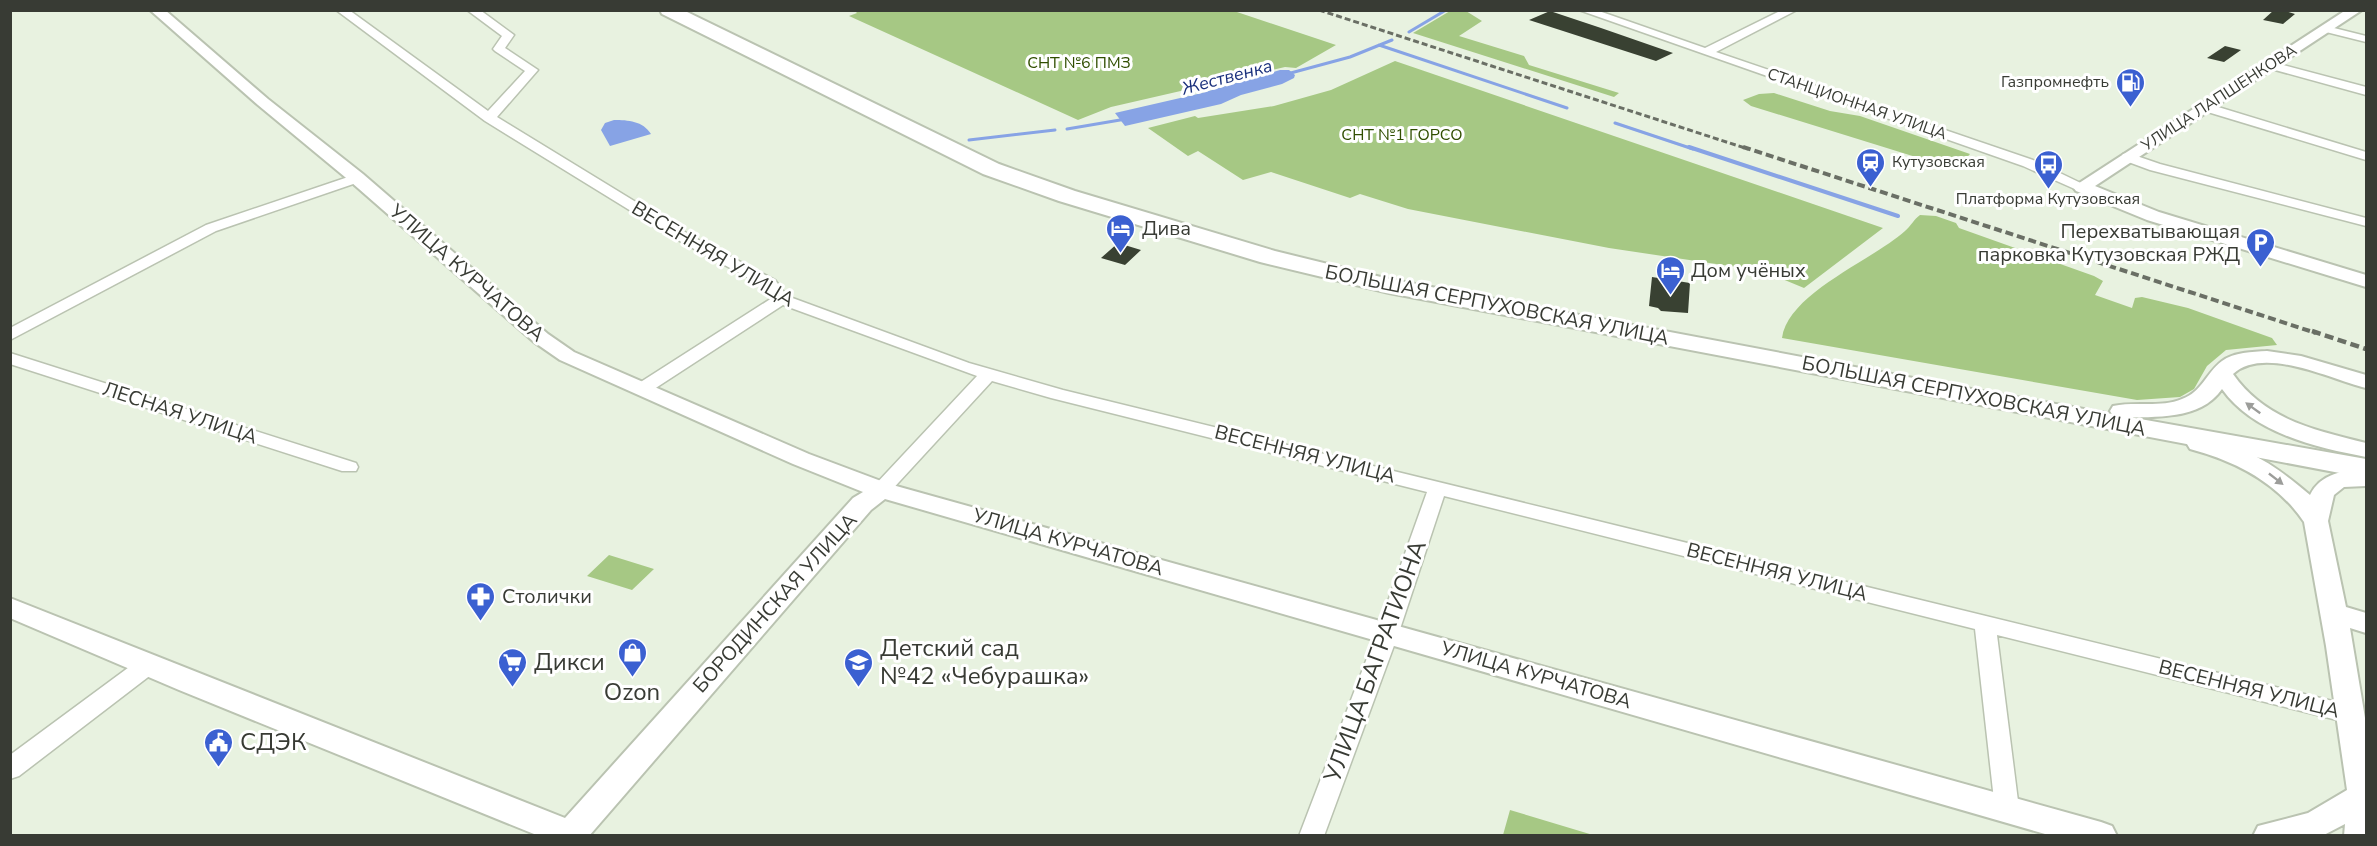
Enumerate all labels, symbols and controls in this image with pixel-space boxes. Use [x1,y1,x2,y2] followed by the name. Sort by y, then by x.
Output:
[2136,39,2301,157] street label: УЛИЦА ЛАПШЕНКОВА
[1027,52,1131,74] park label: СНТ №6 ПМЗ
[1178,53,1275,101] water label: Жественка
[1764,63,1950,145] street label: СТАНЦИОННАЯ УЛИЦА
[2114,66,2146,108] fuel station icon: Газпромнефть
[2001,71,2109,93] place label: Газпромнефть
[1341,124,1463,146] park label: СНТ №1 ГОРСО
[1855,146,1887,188] station icon: Кутузовская
[2032,148,2064,190] bus stop icon: Платформа Кутузовская
[1892,151,1985,173] place label: Кутузовская
[1956,188,2140,210] place label: Платформа Кутузовская
[627,195,800,314] street label: ВЕСЕННЯЯ УЛИЦА
[383,197,551,348] street label: УЛИЦА КУРЧАТОВА
[1105,212,1137,254] hotel icon: Дива
[1142,215,1191,242] place label: Дива
[1978,218,2240,268] place label: Перехватывающая парковка Кутузовская РЖД
[2245,226,2277,268] parking icon: Перехватывающая парковка Кутузовская РЖД
[1654,254,1686,296] hotel icon: Дом учёных
[1691,257,1806,284] place label: Дом учёных
[1323,258,1672,352] street label: БОЛЬШАЯ СЕРПУХОВСКАЯ УЛИЦА
[1800,349,2149,443] street label: БОЛЬШАЯ СЕРПУХОВСКАЯ УЛИЦА
[99,375,261,451] street label: ЛЕСНАЯ УЛИЦА
[2246,402,2262,414] one-way arrow
[1212,418,1399,490] street label: ВЕСЕННЯЯ УЛИЦА
[2269,472,2284,484] one-way arrow
[969,502,1167,582] street label: УЛИЦА КУРЧАТОВА
[687,507,863,699] street label: БОРОДИНСКАЯ УЛИЦА
[1316,535,1434,787] street label: УЛИЦА БАГРАТИОНА
[1684,536,1871,608] street label: ВЕСЕННЯЯ УЛИЦА
[465,580,497,622] pharmacy icon: Столички
[502,583,592,610] place label: Столички
[880,632,1089,692] place label: Детский сад №42 «Чебурашка»
[1437,635,1635,715] street label: УЛИЦА КУРЧАТОВА
[616,636,648,678] shop icon: Ozon
[497,646,529,688] supermarket icon: Дикси
[534,646,605,678] place label: Дикси
[843,646,875,688] school or university icon: Детский сад №42 «Чебурашка»
[2156,653,2343,725] street label: ВЕСЕННЯЯ УЛИЦА
[604,676,660,708] place label: Ozon
[203,726,235,768] public building icon: СДЭК
[240,726,307,758] place label: СДЭК

